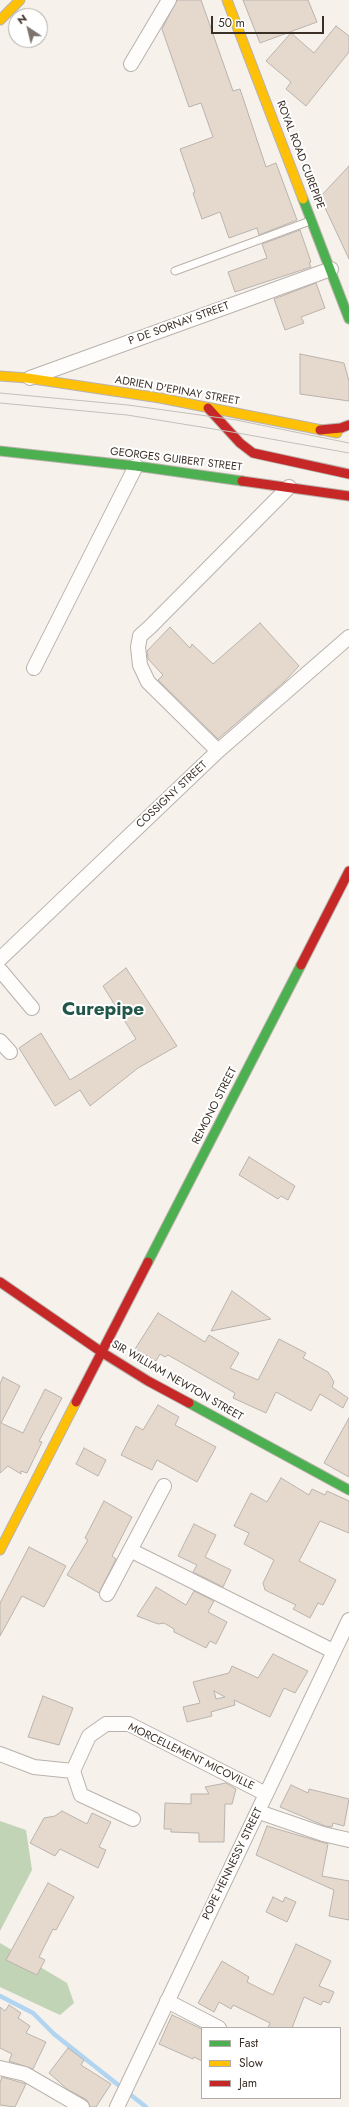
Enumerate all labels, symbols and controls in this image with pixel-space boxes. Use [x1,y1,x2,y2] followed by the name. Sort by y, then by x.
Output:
[8,8,48,48] north arrow
[213,8,326,34] scale bar
[14,10,30,28] text: N
[218,14,245,32] text: 50 m
[273,99,327,211] street label: ROYAL ROAD CUREPIPE
[127,300,231,348] street label: P DE SORNAY STREET
[114,374,240,408] street label: ADRIEN D'EPINAY STREET
[109,445,243,475] street label: GEORGES GUIBERT STREET
[134,759,210,831] street label: COSSIGNY STREET
[62,999,144,1021] district label: Curepipe
[190,1065,240,1147] street label: REMONO STREET
[109,1338,245,1424] street label: SIR WILLIAM NEWTON STREET
[126,1721,256,1793] street label: MORCELLEMENT MICOVILLE
[200,1806,266,1922] street label: POPE HENNESSY STREET
[201,2027,341,2099] legend
[239,2034,258,2052] text: Fast
[239,2054,263,2072] text: Slow
[239,2074,257,2092] text: Jam

